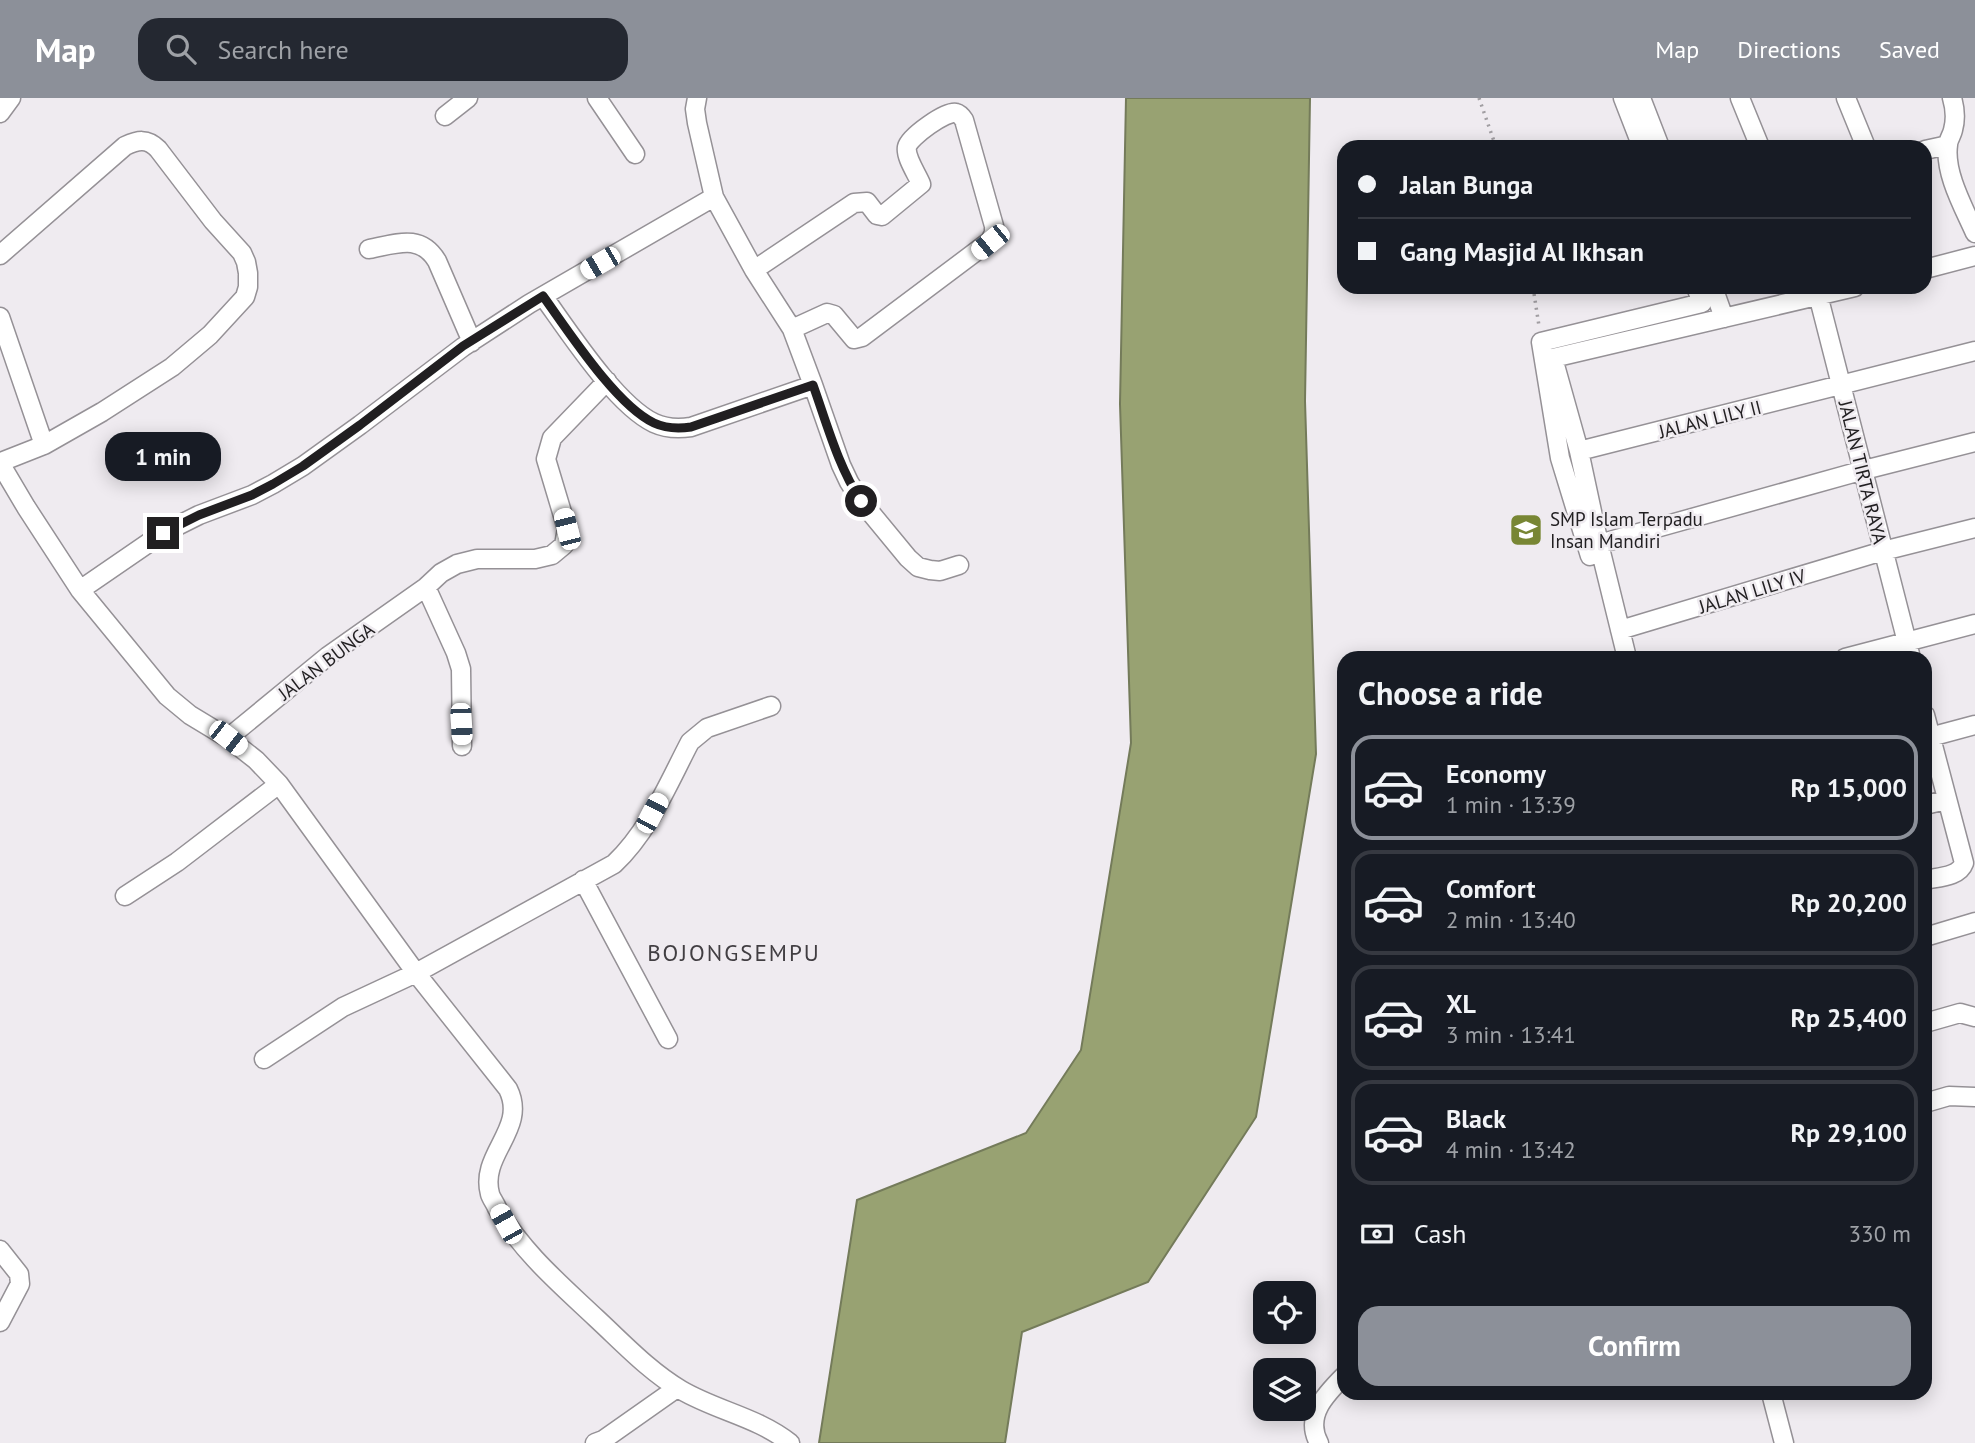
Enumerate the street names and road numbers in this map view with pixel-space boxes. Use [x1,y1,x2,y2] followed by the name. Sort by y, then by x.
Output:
[1655,395,1764,444] street label: JALAN LILY II
[1833,397,1892,546] street label: JALAN TIRTA RAYA
[1695,563,1808,619] street label: JALAN LILY IV
[272,617,379,706] street label: JALAN BUNGA

